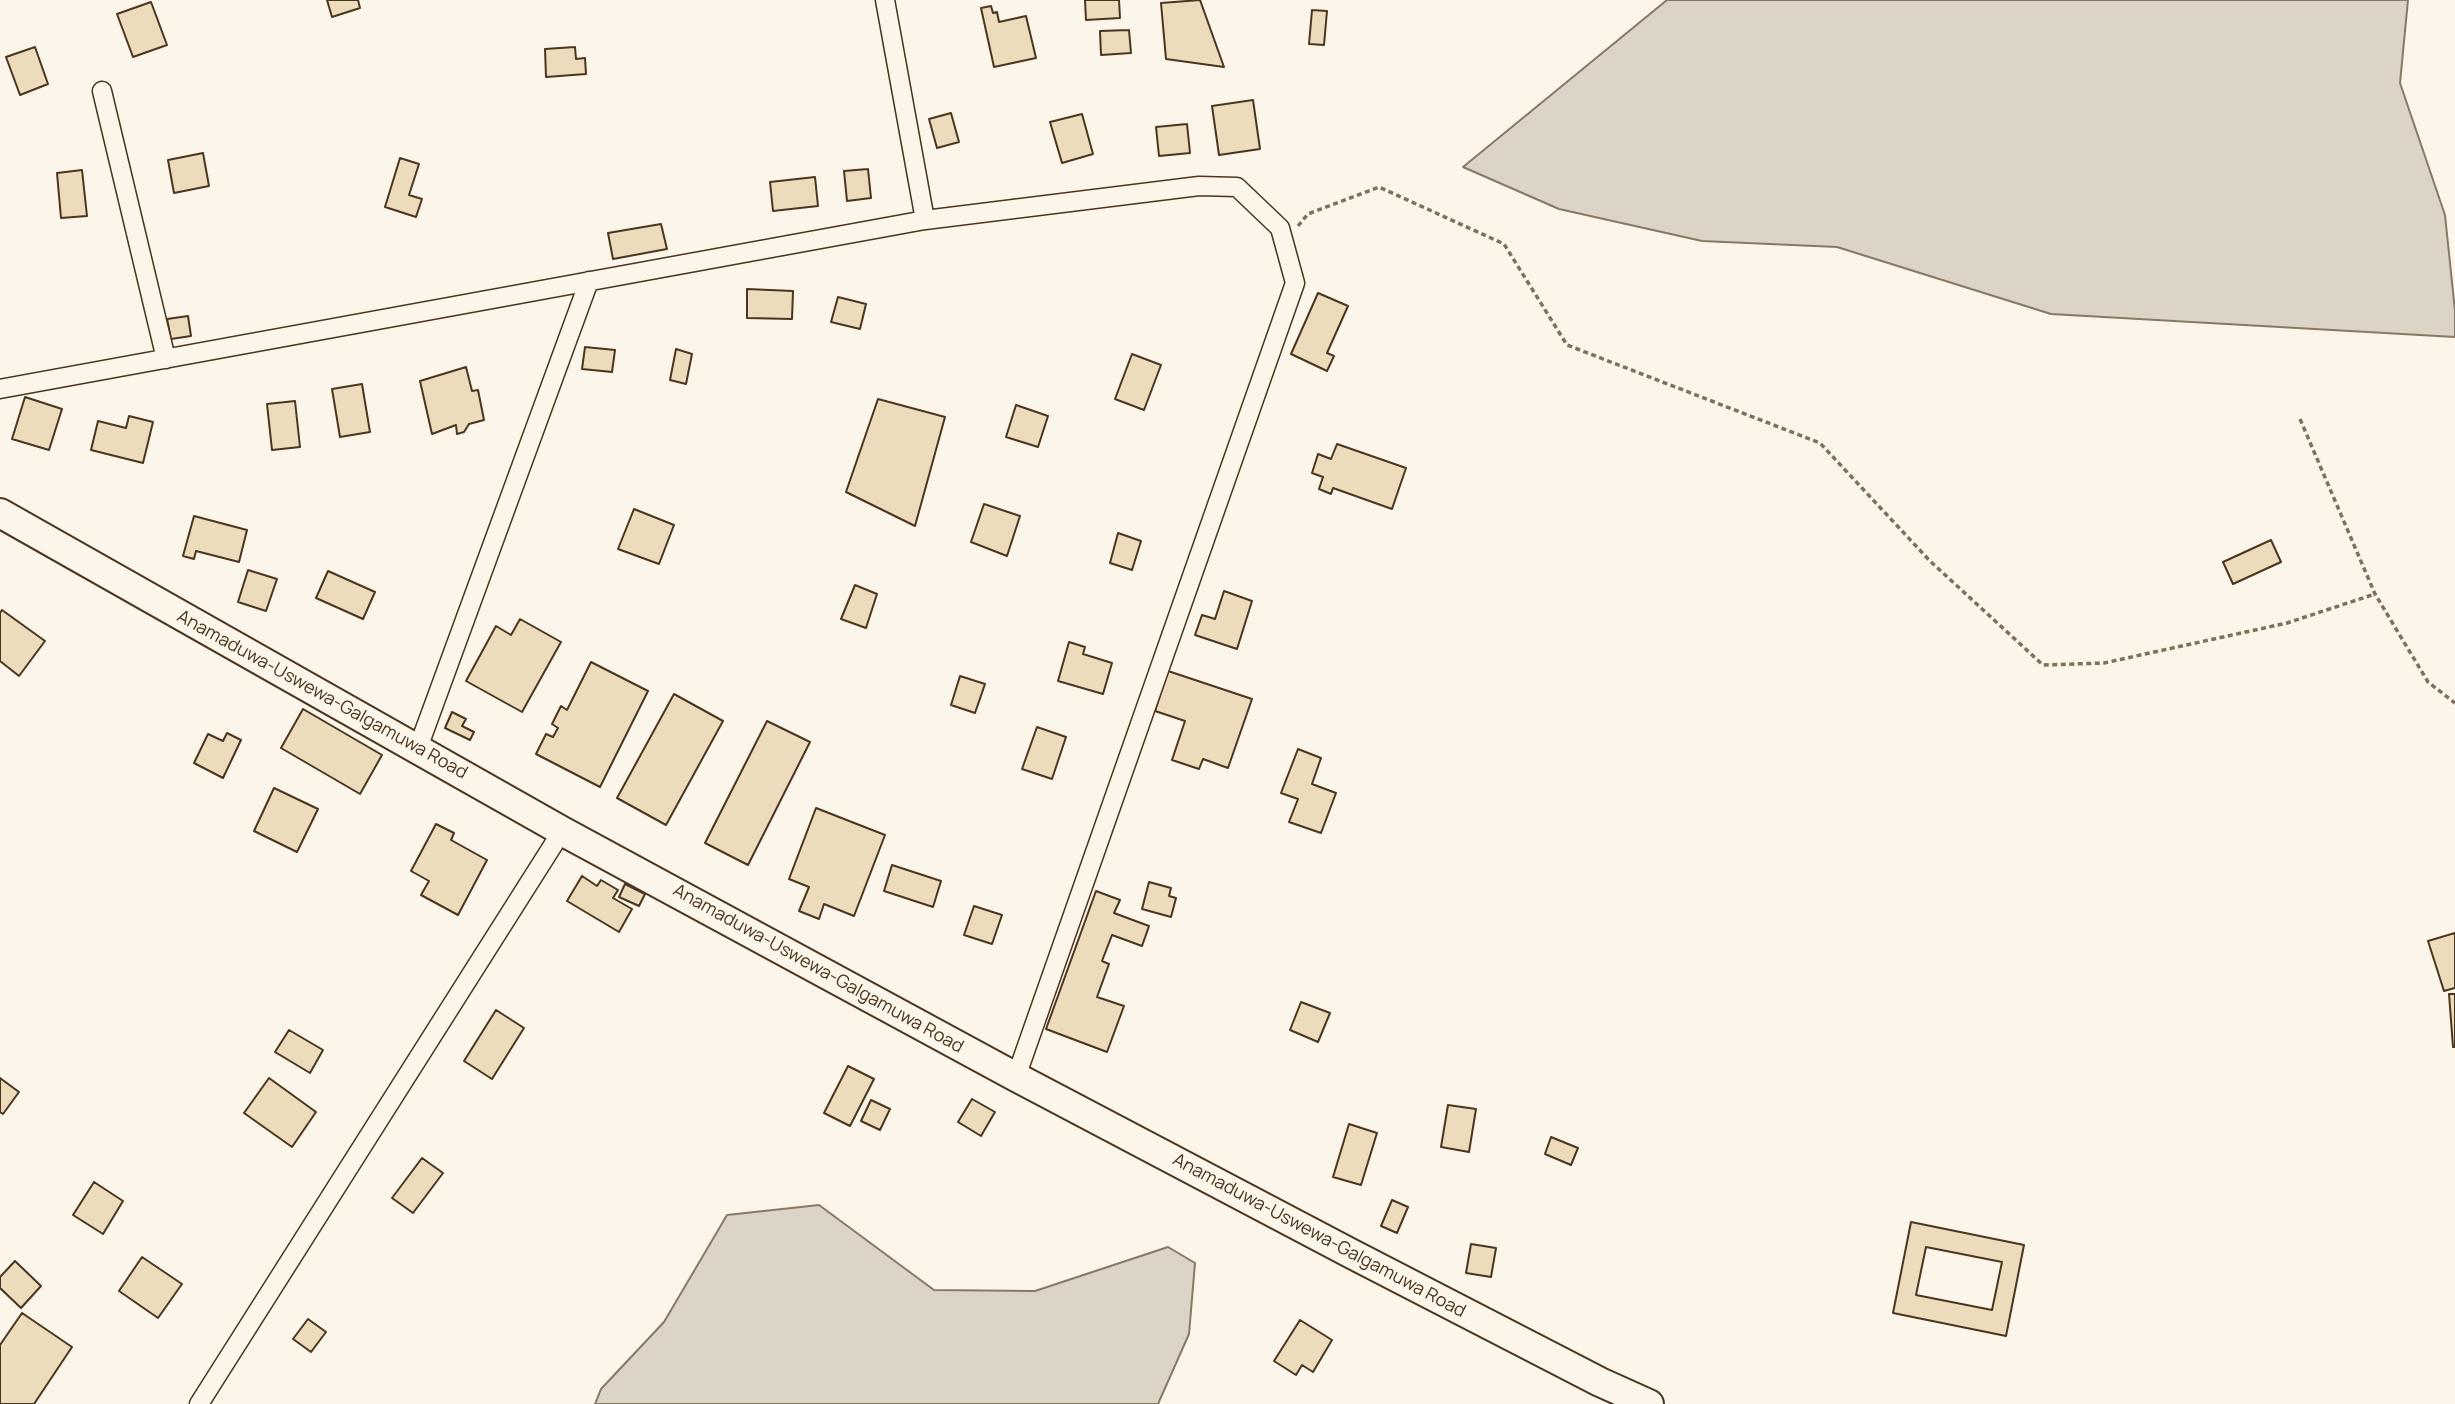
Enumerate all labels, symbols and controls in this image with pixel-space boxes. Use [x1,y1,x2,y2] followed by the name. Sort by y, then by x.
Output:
[173,606,471,784] street label: Anamaduwa-Uswewa-Galgamuwa Road
[669,880,967,1058] street label: Anamaduwa-Uswewa-Galgamuwa Road
[1169,1149,1469,1323] street label: Anamaduwa-Uswewa-Galgamuwa Road

